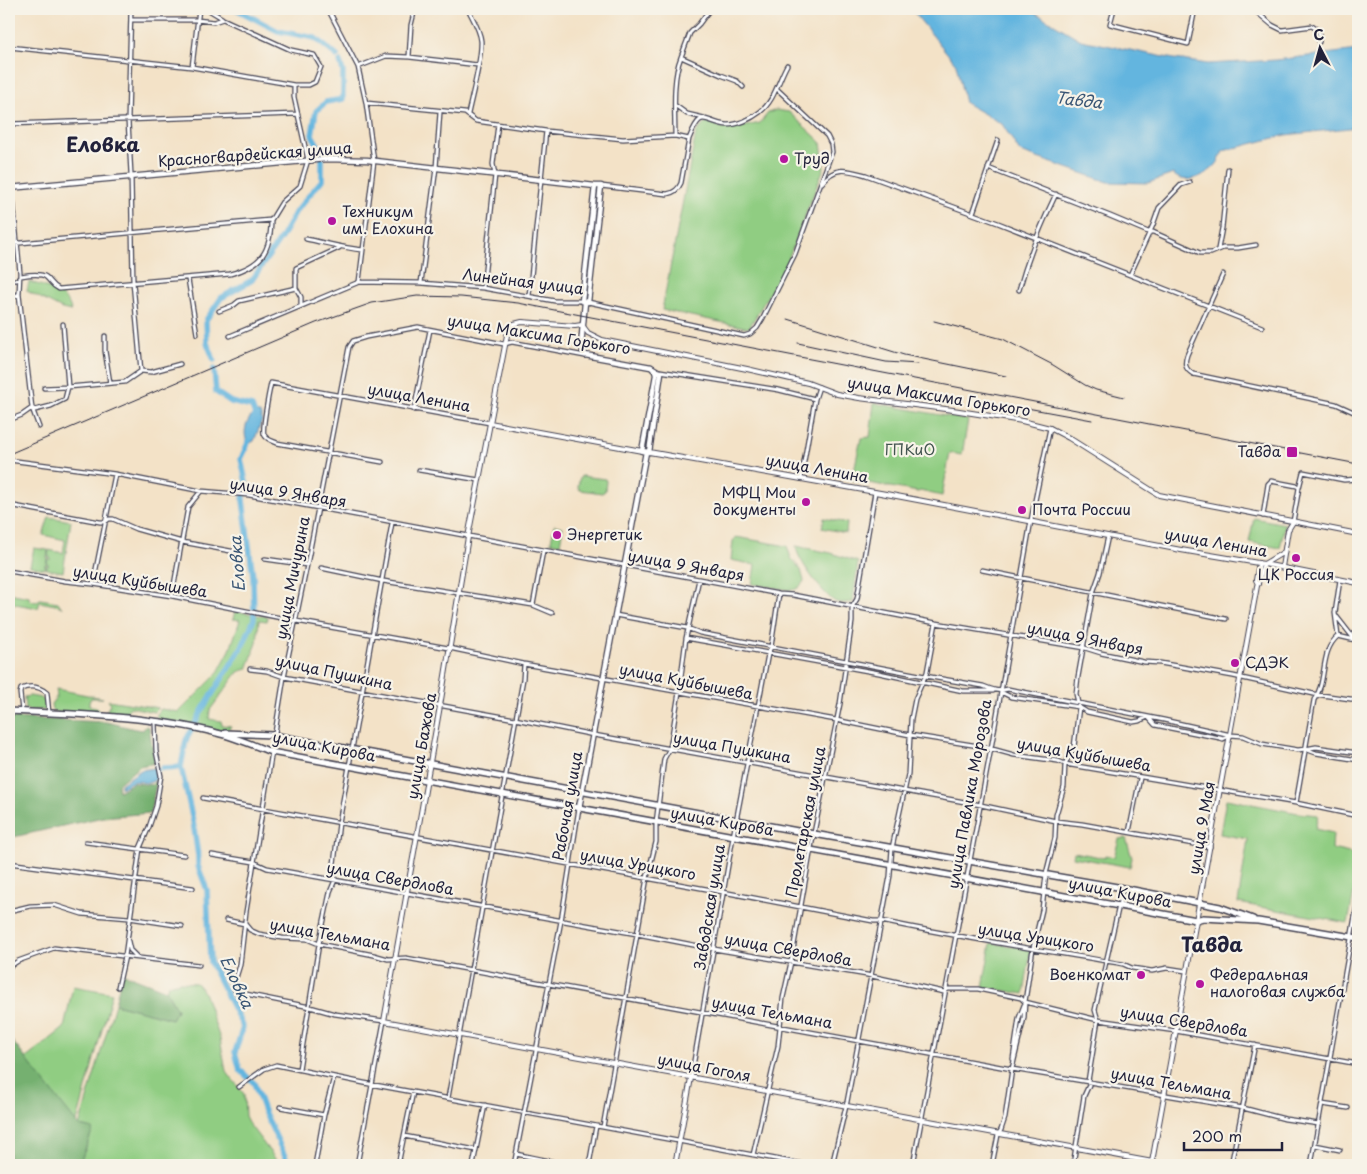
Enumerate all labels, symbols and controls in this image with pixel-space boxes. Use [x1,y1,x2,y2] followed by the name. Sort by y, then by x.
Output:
[1294,22,1344,72] north arrow
[1312,24,1325,46] text: С
[1054,84,1105,114] water label: Тавда
[66,129,140,159] district label: Еловка
[157,135,353,172] street label: Красногвардейская улица
[794,146,830,169] place label: Труд
[778,153,790,165] marker: Труд
[342,199,434,239] place label: Техникум им. Елохина
[326,215,338,227] marker: Техникум им. Елохина
[461,262,586,299] street label: Линейная улица
[446,308,633,359] street label: улица Максима Горького
[846,370,1033,421] street label: улица Максима Горького
[366,376,473,417] street label: улица Ленина
[885,437,935,460] park label: ГПКиО
[1237,439,1282,462] place label: Тавда
[1285,445,1299,459] marker: Тавда
[764,447,871,488] street label: улица Ленина
[228,471,348,512] street label: улица 9 Января
[713,480,796,520] place label: МФЦ Мои документы
[800,496,812,508] marker: МФЦ Мои документы
[1032,497,1131,520] place label: Почта России
[1016,504,1028,516] marker: Почта России
[268,514,315,641] street label: улица Мичурина
[1163,521,1270,562] street label: улица Ленина
[567,522,642,545] place label: Энергетик
[551,529,563,541] marker: Энергетик
[222,534,250,593] water label: Еловка
[626,543,746,586] street label: улица 9 Января
[1290,552,1302,564] marker: ЦК Россия
[71,559,210,603] street label: улица Куйбышева
[1258,562,1334,585] place label: ЦК Россия
[1025,615,1145,660] street label: улица 9 Января
[274,648,395,695] street label: улица Пушкина
[1245,650,1289,673] place label: СДЭК
[617,656,756,705] street label: улица Куйбышева
[1229,657,1241,669] marker: СДЭК
[400,690,441,801] street label: улица Бажова
[941,696,997,890] street label: улица Павлика Морозова
[271,724,378,767] street label: улица Кирова
[672,725,793,768] street label: улица Пушкина
[1015,730,1154,777] street label: улица Куйбышева
[779,744,831,899] street label: Пролетарская улица
[546,749,588,862] street label: Рабочая улица
[1181,779,1220,876] street label: улица 9 Мая
[669,800,776,841] street label: улица Кирова
[578,842,698,885] street label: улица Урицкого
[687,842,730,971] street label: Заводская улица
[325,855,456,900] street label: улица Свердлова
[1067,870,1174,913] street label: улица Кирова
[268,912,393,956] street label: улица Тельмана
[976,916,1096,957] street label: улица Урицкого
[723,926,854,971] street label: улица Свердлова
[1181,929,1243,959] district label: Тавда
[215,951,261,1013] water label: Еловка
[1049,962,1132,985] place label: Военкомат
[1210,962,1346,1002] place label: Федеральная налоговая служба
[1135,969,1147,981] marker: Военкомат
[1194,978,1206,990] marker: Федеральная налоговая служба
[710,990,835,1034] street label: улица Тельмана
[1119,999,1250,1042] street label: улица Свердлова
[656,1046,753,1087] street label: улица Гоголя
[1109,1061,1234,1105] street label: улица Тельмана
[1184,1119,1282,1151] scale bar
[1192,1124,1242,1147] text: 200 m

